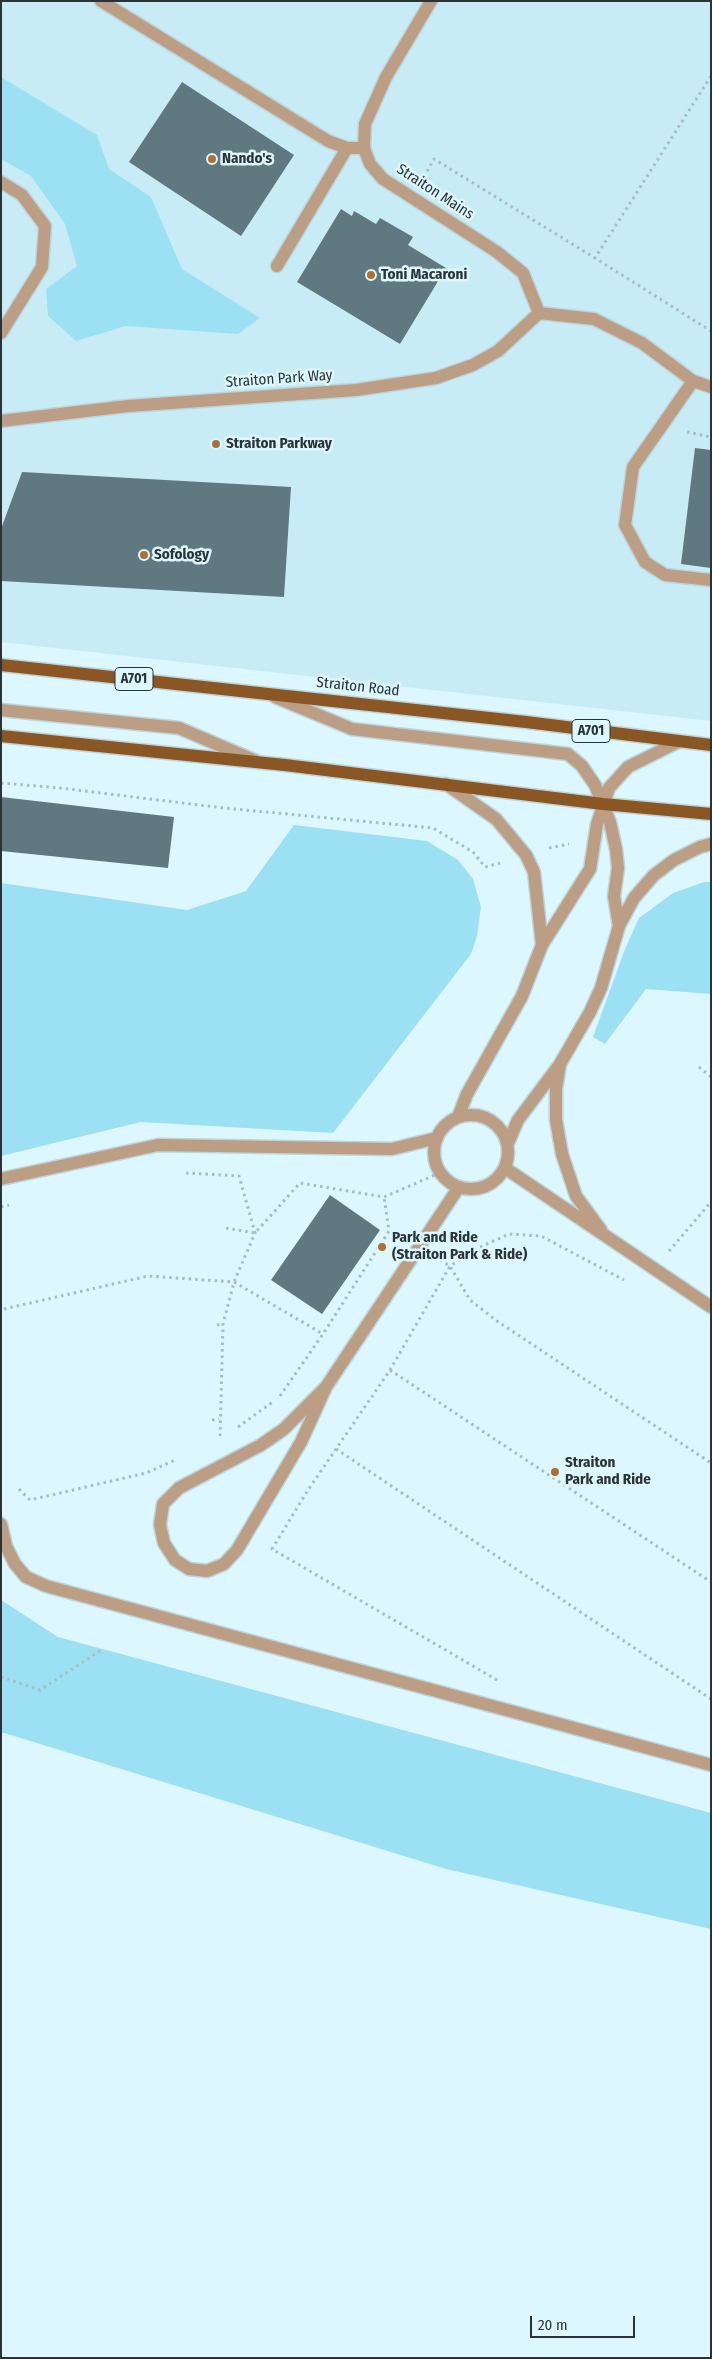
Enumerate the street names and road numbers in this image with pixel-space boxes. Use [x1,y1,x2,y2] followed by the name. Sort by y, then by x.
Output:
[393,160,477,224] street label: Straiton Mains
[225,366,333,392] street label: Straiton Park Way
[115,668,153,691] road number: A701
[316,674,400,700] street label: Straiton Road
[572,719,610,742] road number: A701

